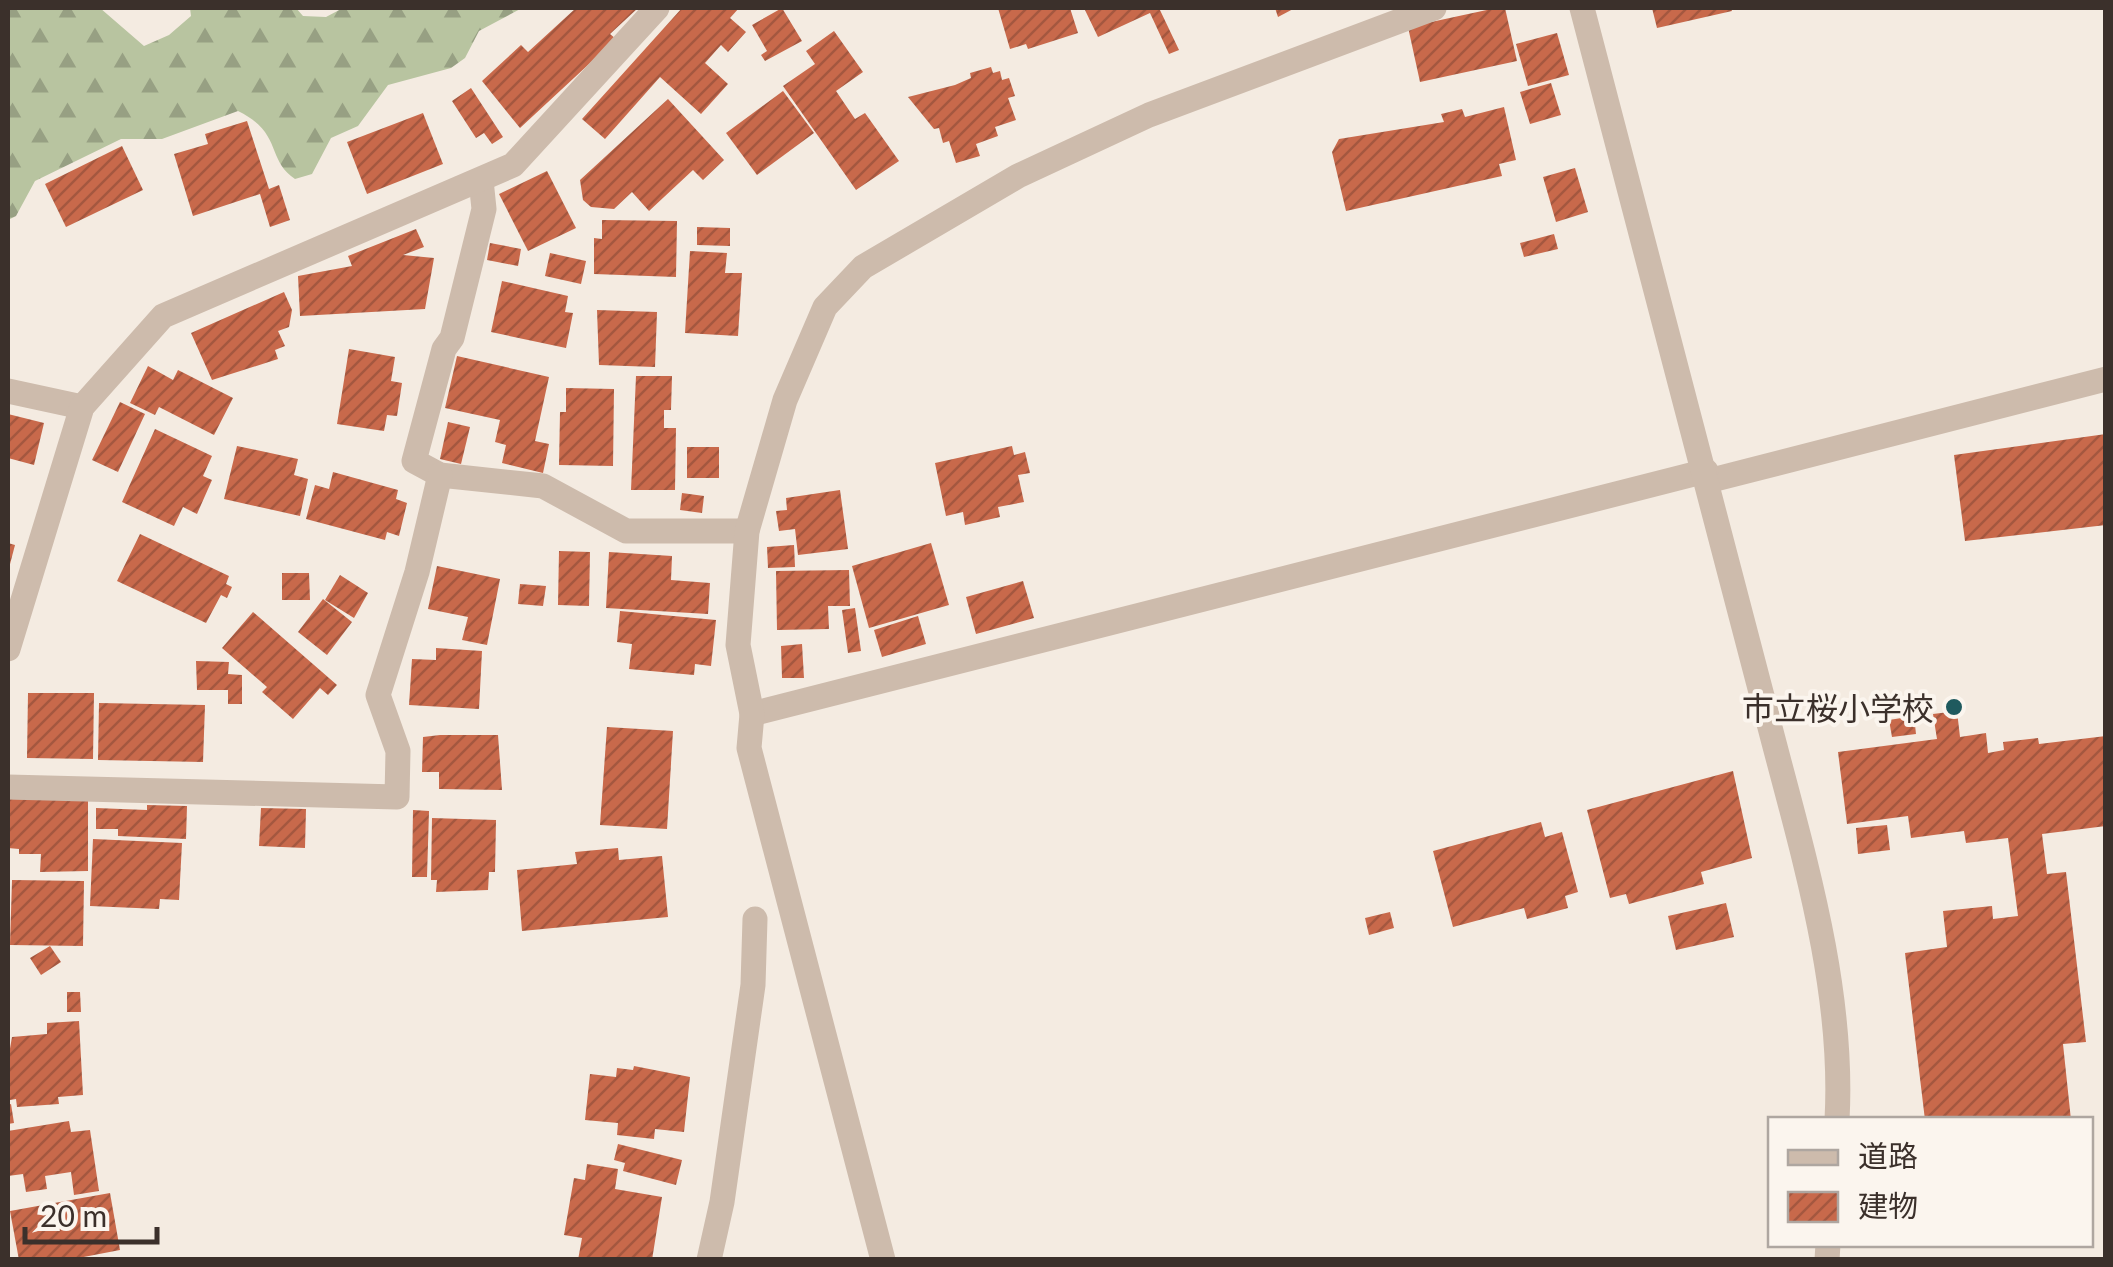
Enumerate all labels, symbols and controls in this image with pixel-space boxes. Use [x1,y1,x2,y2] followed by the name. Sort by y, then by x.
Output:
[1742,688,1934,727] place label: 市立桜小学校
[1943,696,1965,718] marker: 市立桜小学校
[1768,1117,2093,1247] legend
[1858,1137,1918,1173] text: 道路
[25,1182,158,1244] scale bar
[1858,1187,1918,1223] text: 建物
[40,1197,107,1233] text: 20 m

